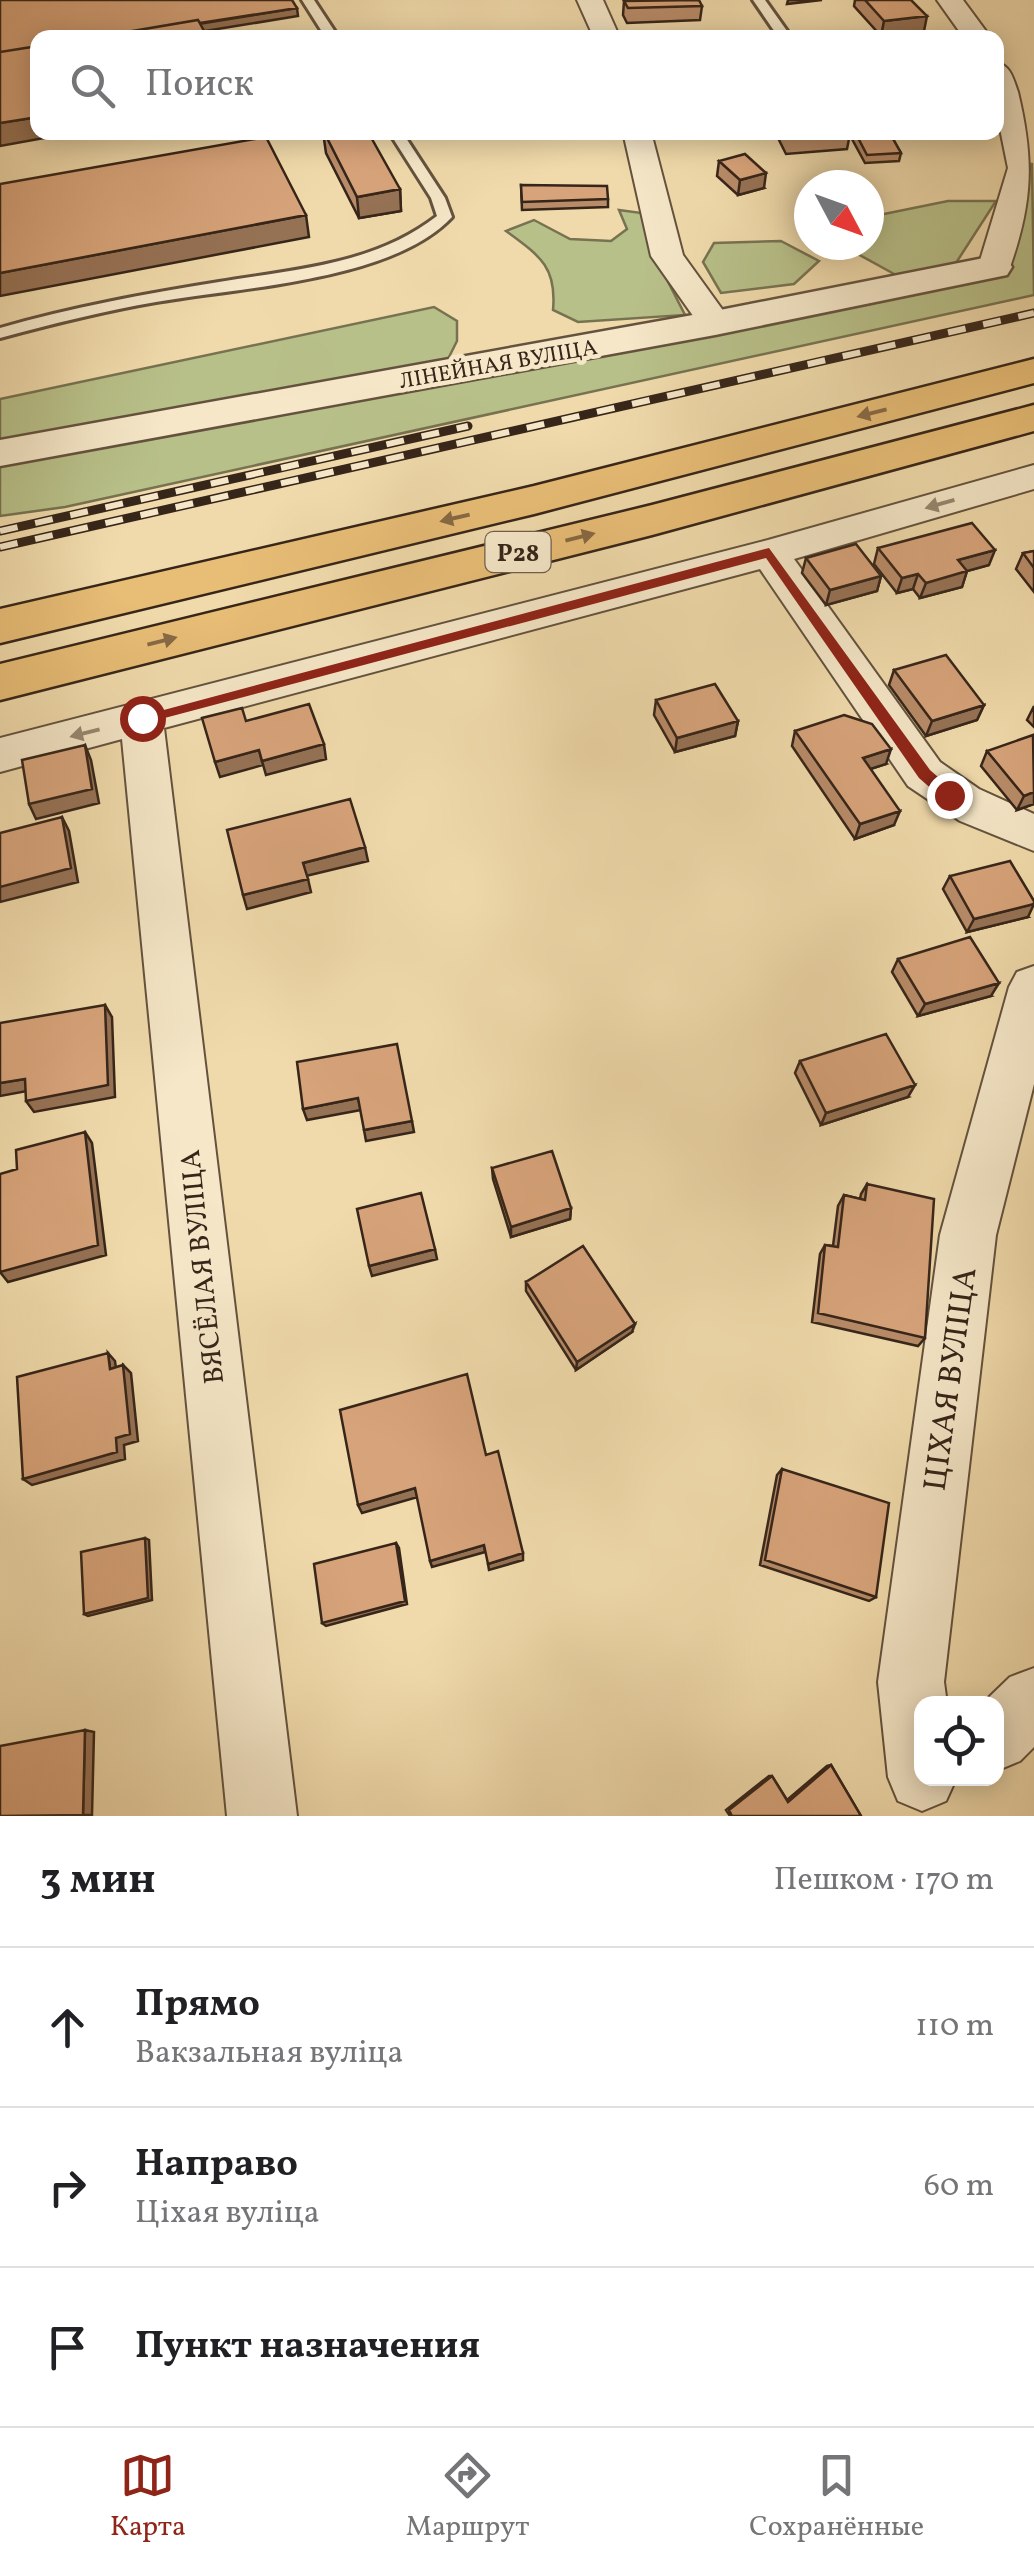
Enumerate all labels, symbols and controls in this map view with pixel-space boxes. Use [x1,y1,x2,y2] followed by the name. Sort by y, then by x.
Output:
[30,30,1004,140] search box
[65,58,120,113] icon: search
[145,59,254,112] text: Поиск
[794,170,884,260] north arrow
[397,333,600,398] street label: ЛІНЕЙНАЯ ВУЛІЦА
[856,405,887,421] one-way arrow
[924,497,955,512] one-way arrow
[439,511,470,526] one-way arrow
[565,529,596,544] one-way arrow
[486,532,550,572] road number: Р28
[147,632,178,648] one-way arrow
[120,696,166,742] route start
[69,726,100,741] one-way arrow
[927,773,973,819] route end
[172,1147,235,1386] street label: ВЯСЁЛАЯ ВУЛІЦА
[915,1265,989,1494] street label: ЦІХАЯ ВУЛІЦА
[914,1696,1004,1786] map controls
[914,1696,1004,1786] button: locate
[40,1852,156,1911] text: 3 мин
[774,1859,994,1903] text: Пешком · 170 m
[135,1979,260,2032] text: Прямо
[40,2000,95,2055] icon: ahead
[915,2005,994,2049] text: 110 m
[135,2032,403,2076] text: Вакзальная вуліца
[135,2139,298,2192] text: Направо
[40,2160,95,2215] icon: right
[924,2165,994,2209] text: 60 m
[135,2192,320,2236] text: Ціхая вуліца
[40,2320,95,2375] icon: arrive
[135,2321,480,2374] text: Пункт назначения
[110,2448,186,2547] tab: Карта
[406,2448,529,2547] tab: Маршрут
[749,2448,924,2547] tab: Сохранённые

